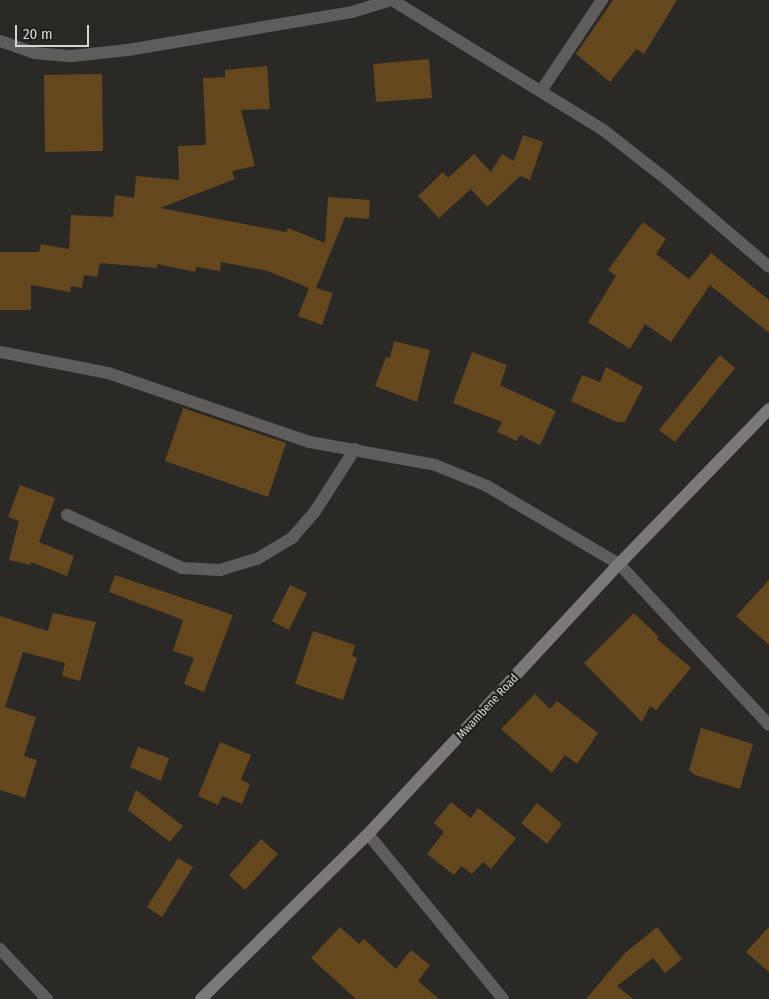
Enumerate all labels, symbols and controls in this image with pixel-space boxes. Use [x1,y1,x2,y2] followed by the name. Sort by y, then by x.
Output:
[18,15,91,47] scale bar
[23,25,53,43] text: 20 m
[454,672,522,742] street label: Mwambene Road

